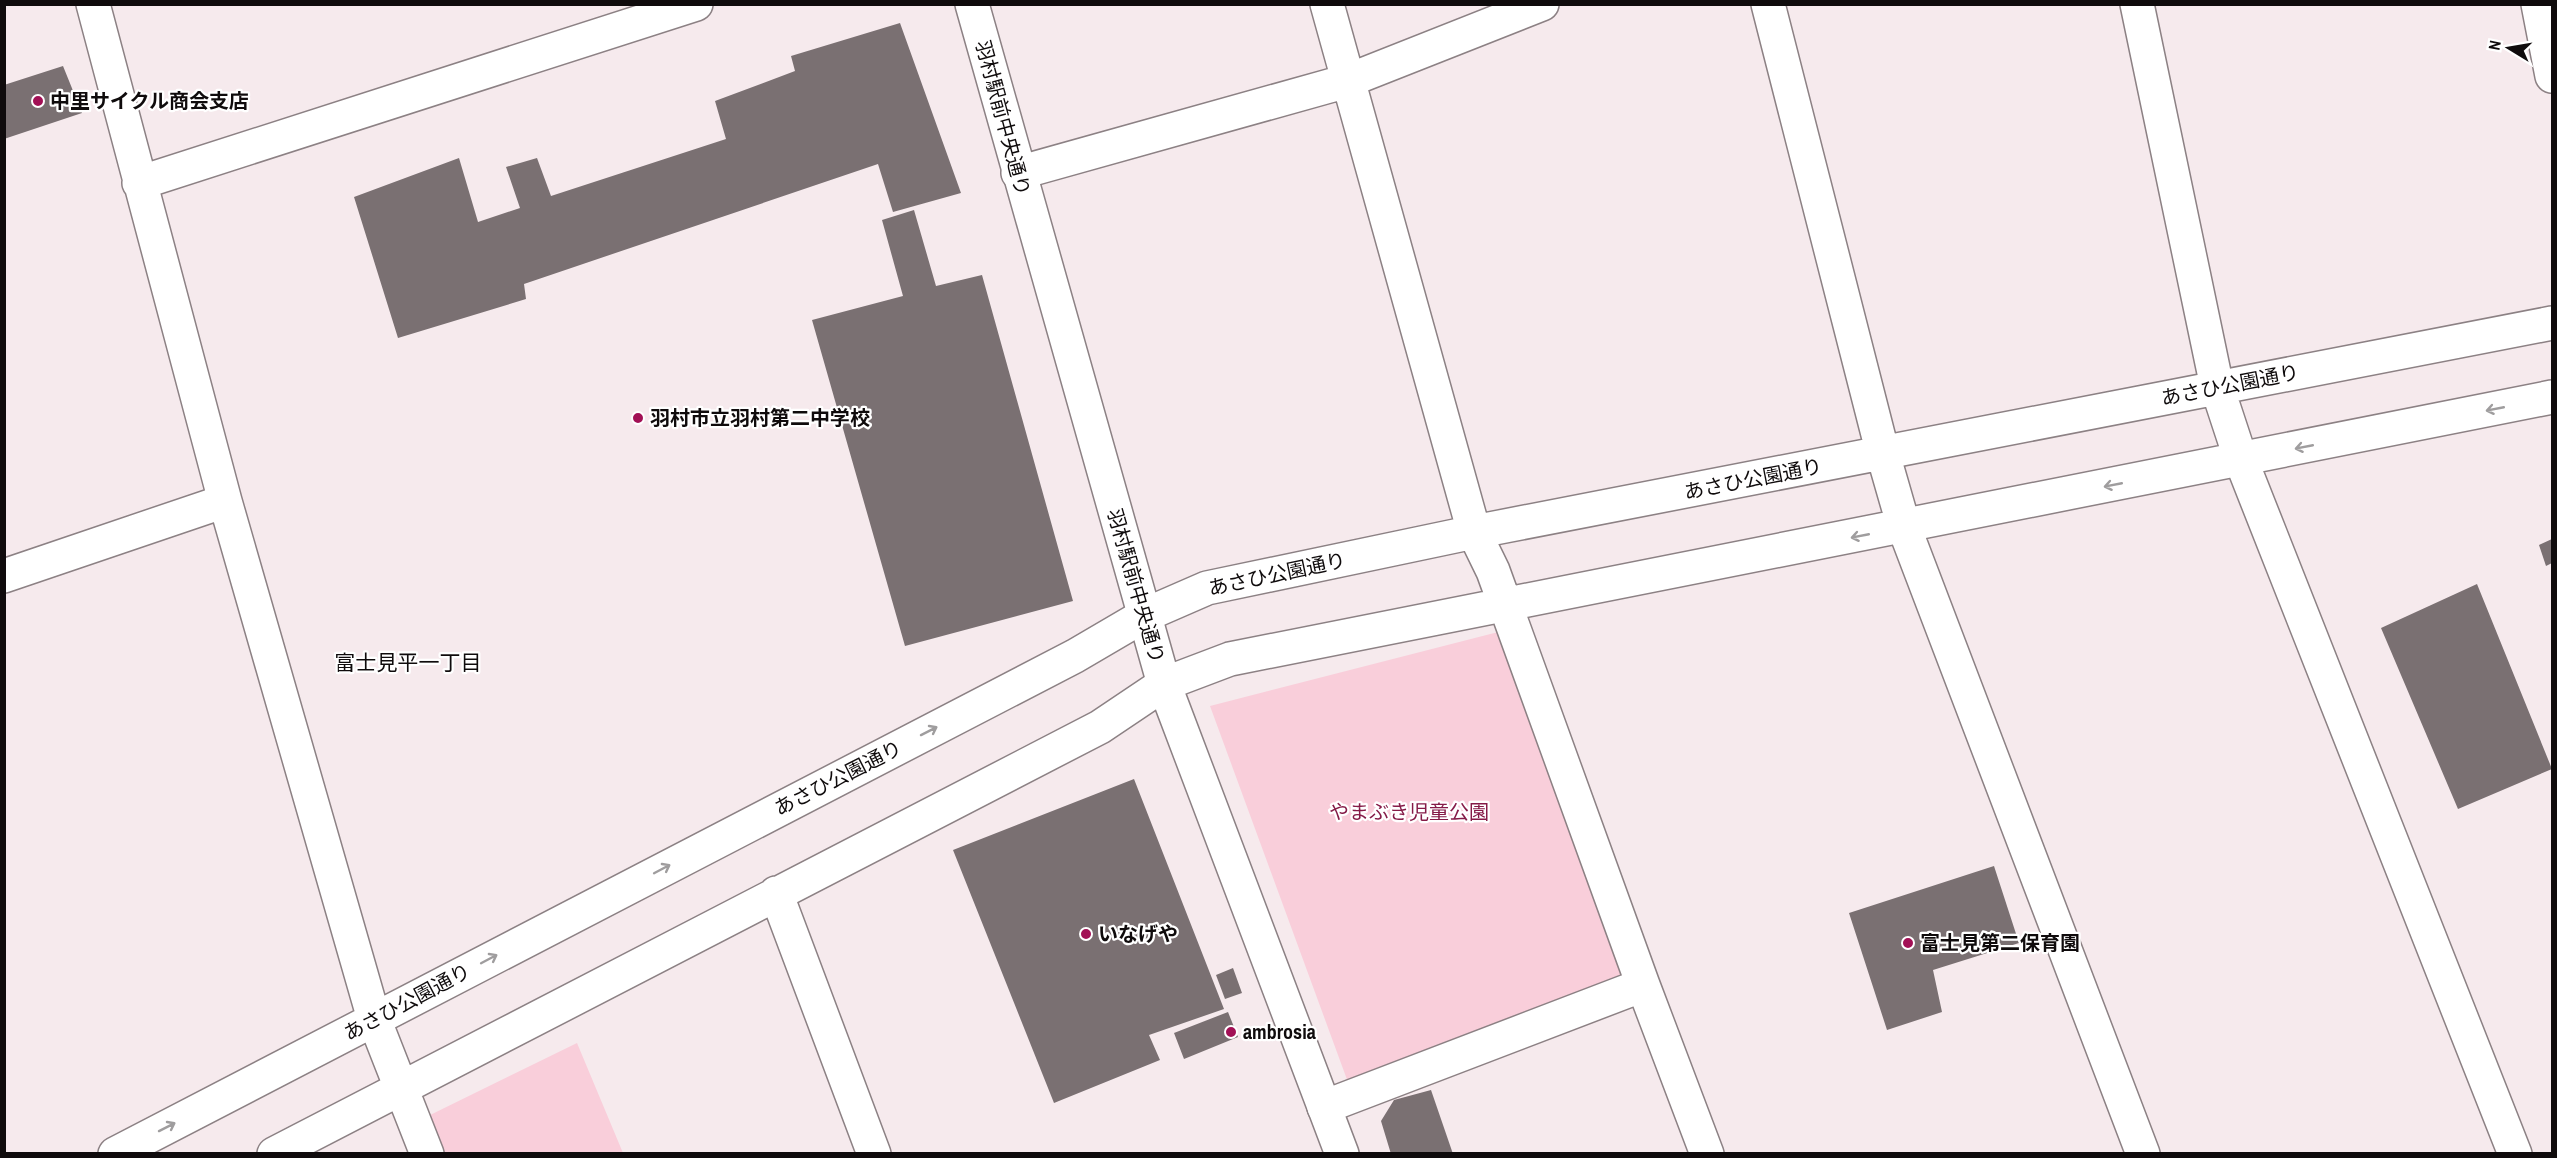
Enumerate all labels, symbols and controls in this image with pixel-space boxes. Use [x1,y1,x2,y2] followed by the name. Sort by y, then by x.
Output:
[2479,18,2539,78] north arrow
[970,37,1037,199] street label: 羽村駅前中央通り
[2483,38,2506,52] text: N
[50,87,249,114] place label: 中里サイクル商会支店
[31,94,45,108] marker: 中里サイクル商会支店
[2159,358,2301,411] street label: あさひ公園通り
[650,404,870,431] place label: 羽村市立羽村第二中学校
[2486,404,2505,415] one-way arrow
[631,411,645,425] marker: 羽村市立羽村第二中学校
[2295,442,2314,453] one-way arrow
[1682,452,1824,505] street label: あさひ公園通り
[2103,480,2123,491] one-way arrow
[1101,505,1172,666] street label: 羽村駅前中央通り
[1850,531,1870,542] one-way arrow
[1206,546,1348,601] street label: あさひ公園通り
[335,648,482,677] district label: 富士見平一丁目
[919,725,937,736] one-way arrow
[769,734,906,821] street label: あさひ公園通り
[1329,798,1489,825] park label: やまぶき児童公園
[653,863,670,875] one-way arrow
[1098,920,1178,947] place label: いなげや
[1079,927,1093,941] marker: いなげや
[1920,929,2080,956] place label: 富士見第二保育園
[1901,936,1915,950] marker: 富士見第二保育園
[480,953,497,965] one-way arrow
[339,957,475,1046] street label: あさひ公園通り
[1243,1018,1316,1045] place label: ambrosia
[1224,1025,1238,1039] marker: ambrosia
[158,1120,176,1132] one-way arrow

